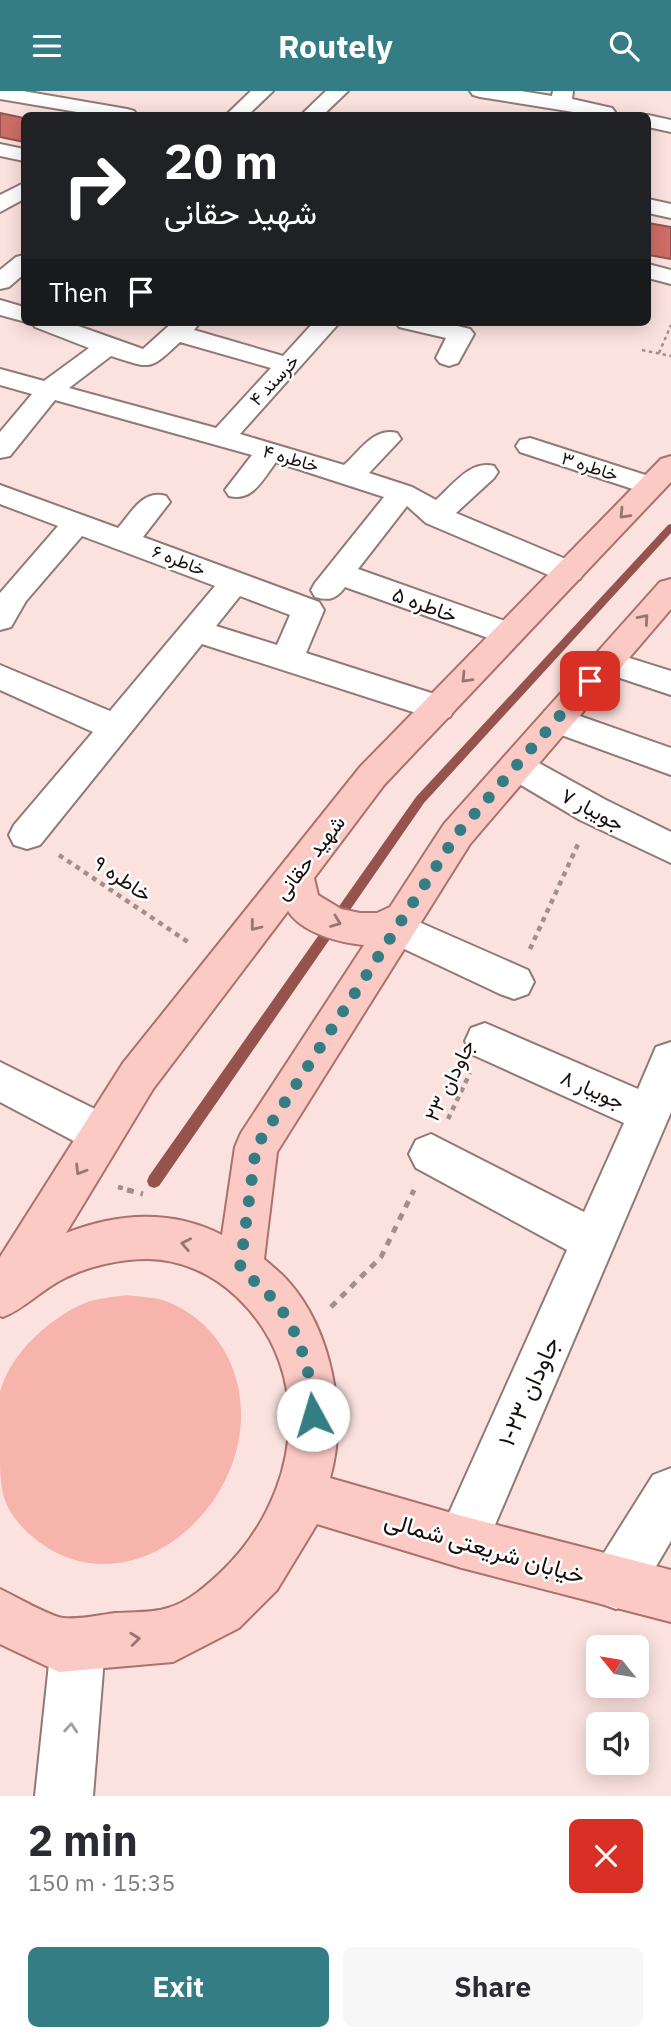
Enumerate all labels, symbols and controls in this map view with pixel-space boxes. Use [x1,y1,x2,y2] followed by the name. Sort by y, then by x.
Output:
[278,25,393,67] text: Routely
[28,27,66,65] icon: menu
[605,27,643,65] icon: search
[164,129,278,192] text: 20 m
[49,140,140,231] icon: right
[164,191,317,233] text: شهید حقانی
[122,273,160,311] icon: arrive
[49,275,108,309] text: Then
[244,349,304,411] street label: خرسند ۴
[260,439,322,477] street label: خاطره ۴
[559,446,621,486] street label: خاطره ۳
[619,506,632,519] one-way arrow
[149,539,209,581] street label: خاطره ۶
[389,579,461,629] street label: خاطره ۵
[636,614,648,627] one-way arrow
[560,651,620,711] pin
[571,662,609,700] icon: arrive
[462,670,475,683] one-way arrow
[557,781,629,837] street label: جویبار ۷
[267,809,351,905] street label: شهید حقانی
[88,848,158,908] street label: خاطره ۹
[329,914,341,928] one-way arrow
[251,918,264,931] one-way arrow
[417,1034,481,1126] street label: جاودان ۲۳
[557,1063,629,1115] street label: جویبار ۸
[76,1163,89,1176] one-way arrow
[180,1237,192,1252] one-way arrow
[490,1331,566,1451] street label: جاودان ۲۳-۱
[276,1378,350,1452] position arrow
[381,1503,589,1591] street label: خیابان شریعتی شمالی
[129,1632,140,1647] one-way arrow
[586,1635,649,1697] north arrow
[586,1635,649,1775] map controls
[586,1712,649,1775] button: sound
[63,1722,78,1733] one-way arrow
[28,1813,138,1868] text: 2 min
[569,1819,643,1893] button: close
[28,1867,175,1897] text: 150 m · 15:35
[28,1947,329,2027] button: Exit
[343,1947,643,2027] button: Share

